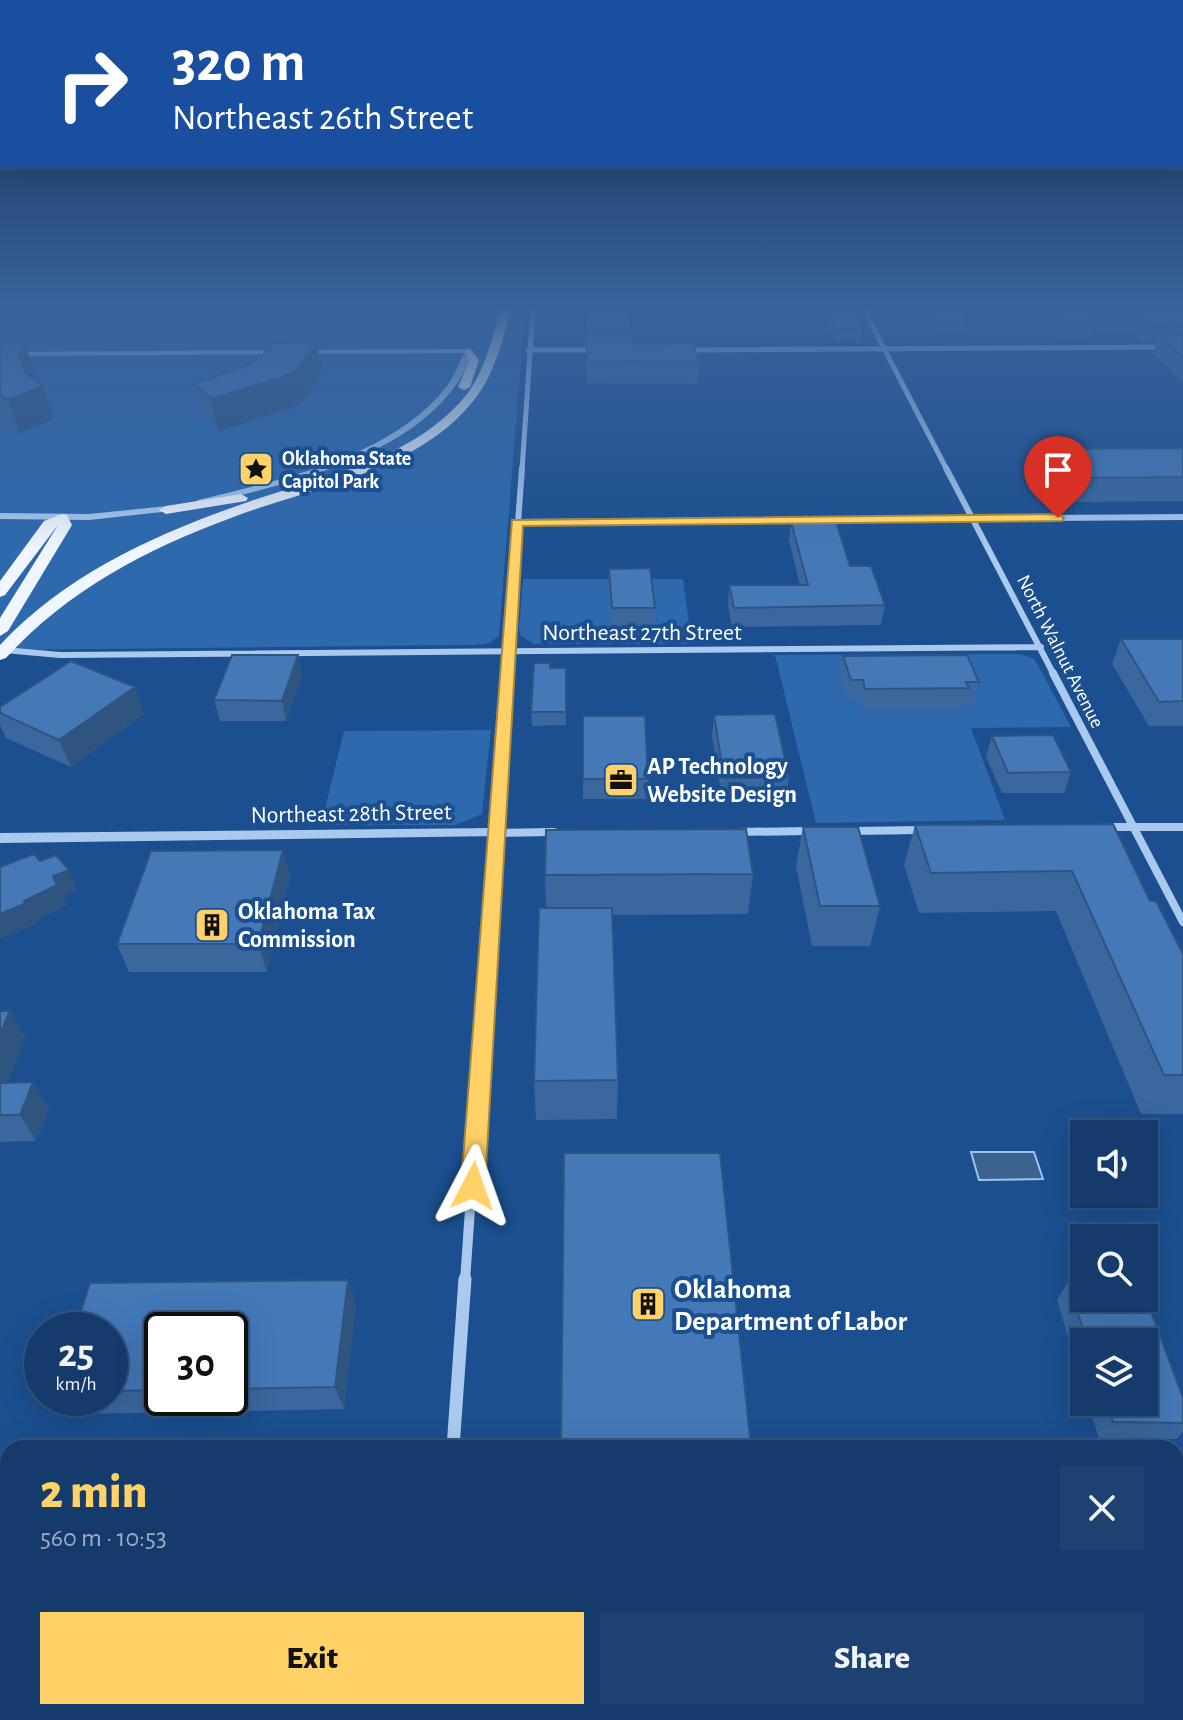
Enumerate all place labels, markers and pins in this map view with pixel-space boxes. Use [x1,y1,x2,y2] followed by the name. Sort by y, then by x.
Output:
[1024,436,1092,518] pin
[282,449,411,492] place label: Oklahoma State Capitol Park
[237,450,275,488] place icon: Oklahoma State Capitol Park
[647,755,797,807] place label: AP Technology Website Design
[602,761,640,799] office icon: AP Technology Website Design
[238,900,375,952] place label: Oklahoma Tax Commission
[193,906,231,944] building icon: Oklahoma Tax Commission
[674,1276,907,1336] place label: Oklahoma Department of Labor
[629,1285,667,1323] building icon: Oklahoma Department of Labor

